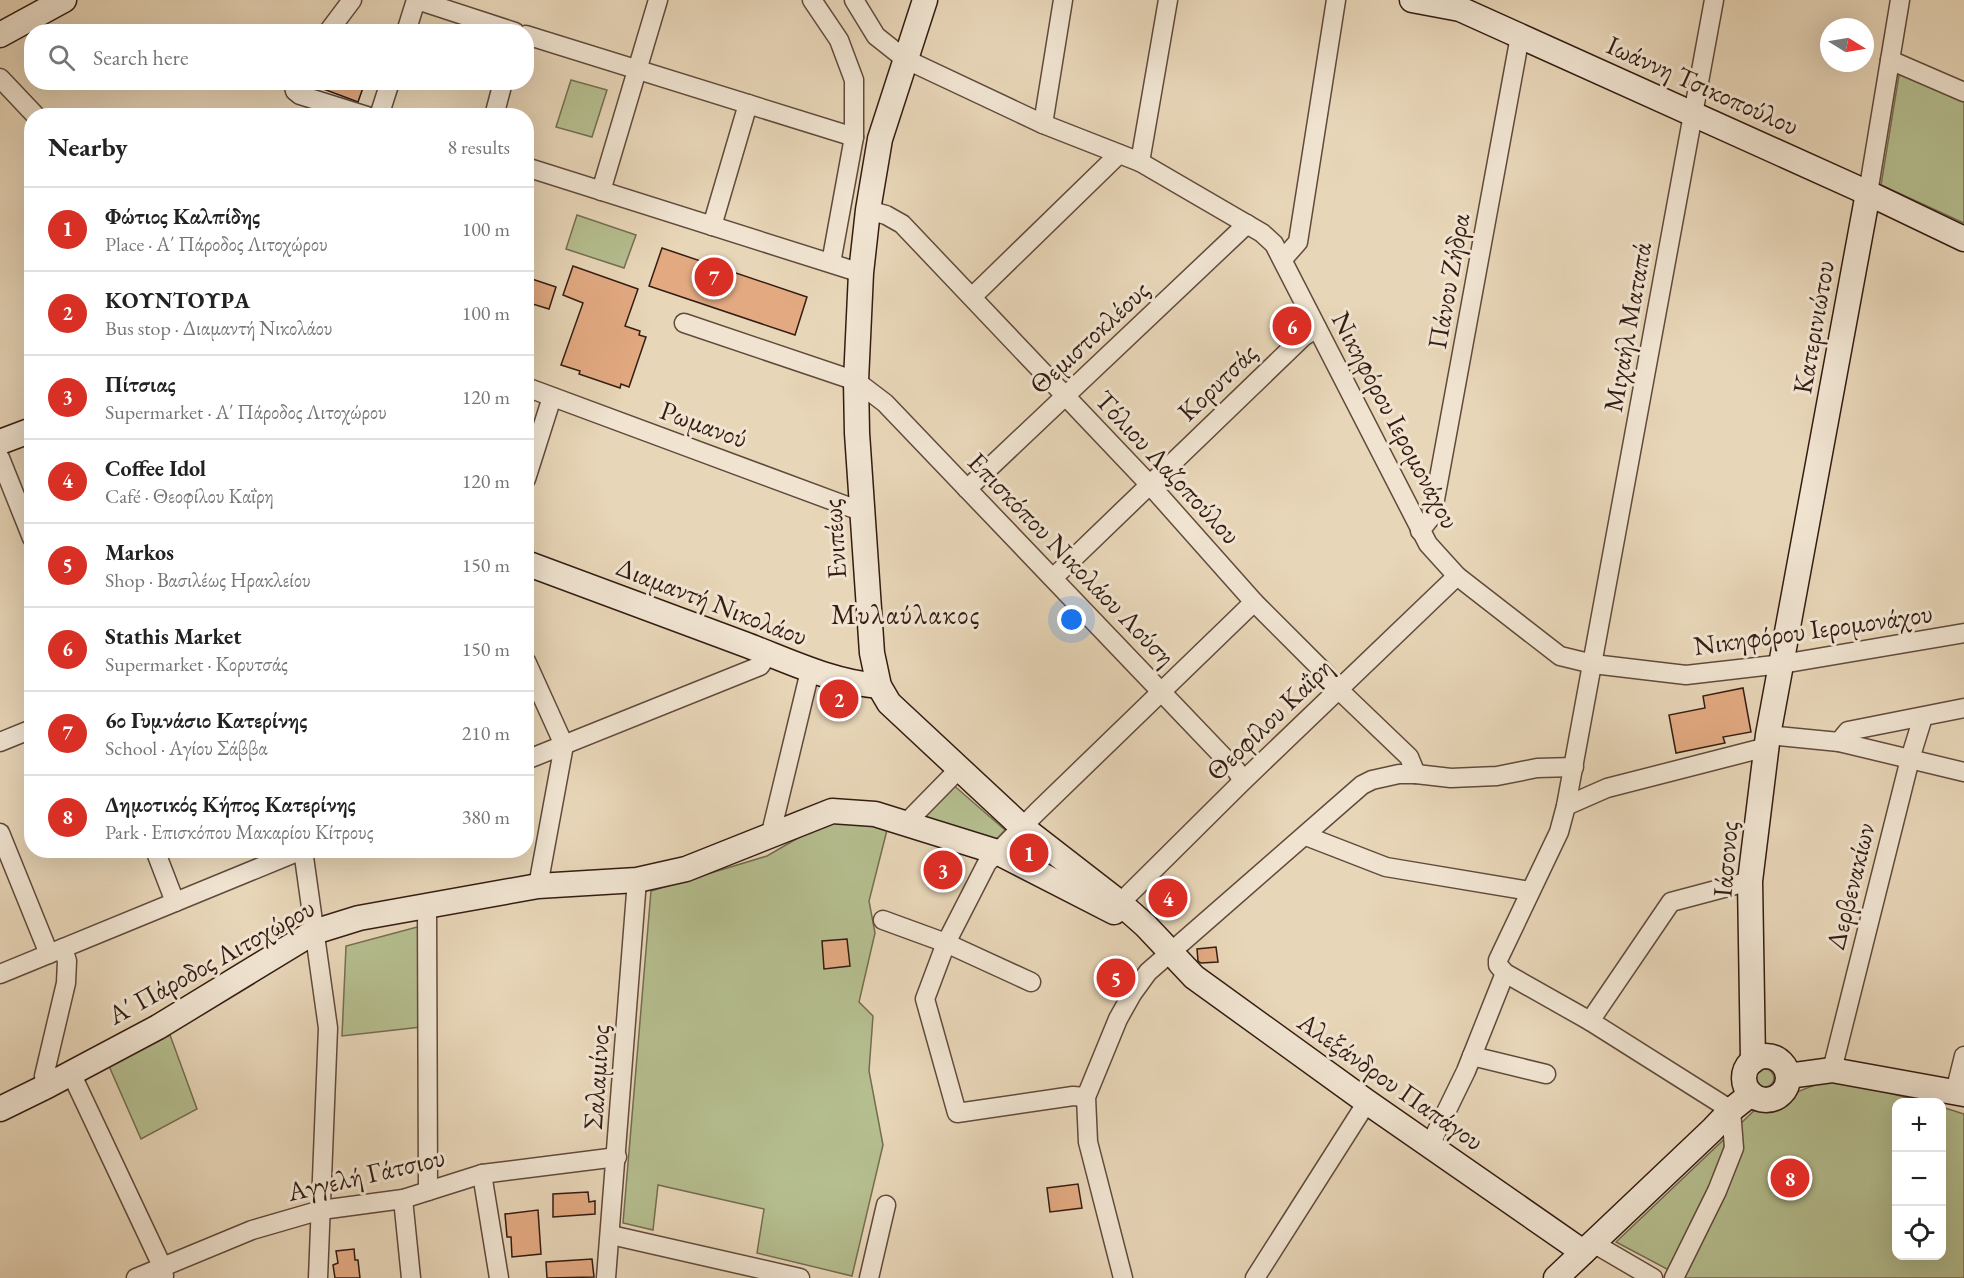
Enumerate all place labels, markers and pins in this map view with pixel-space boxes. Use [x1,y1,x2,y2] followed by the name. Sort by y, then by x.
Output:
[694,254,734,300] pin: 7
[1272,304,1312,348] pin: 6
[820,676,858,722] pin: 2
[1010,830,1048,876] pin: 1
[924,848,962,892] pin: 3
[1148,876,1188,920] pin: 4
[1096,956,1136,1000] pin: 5
[1770,1156,1810,1200] pin: 8

